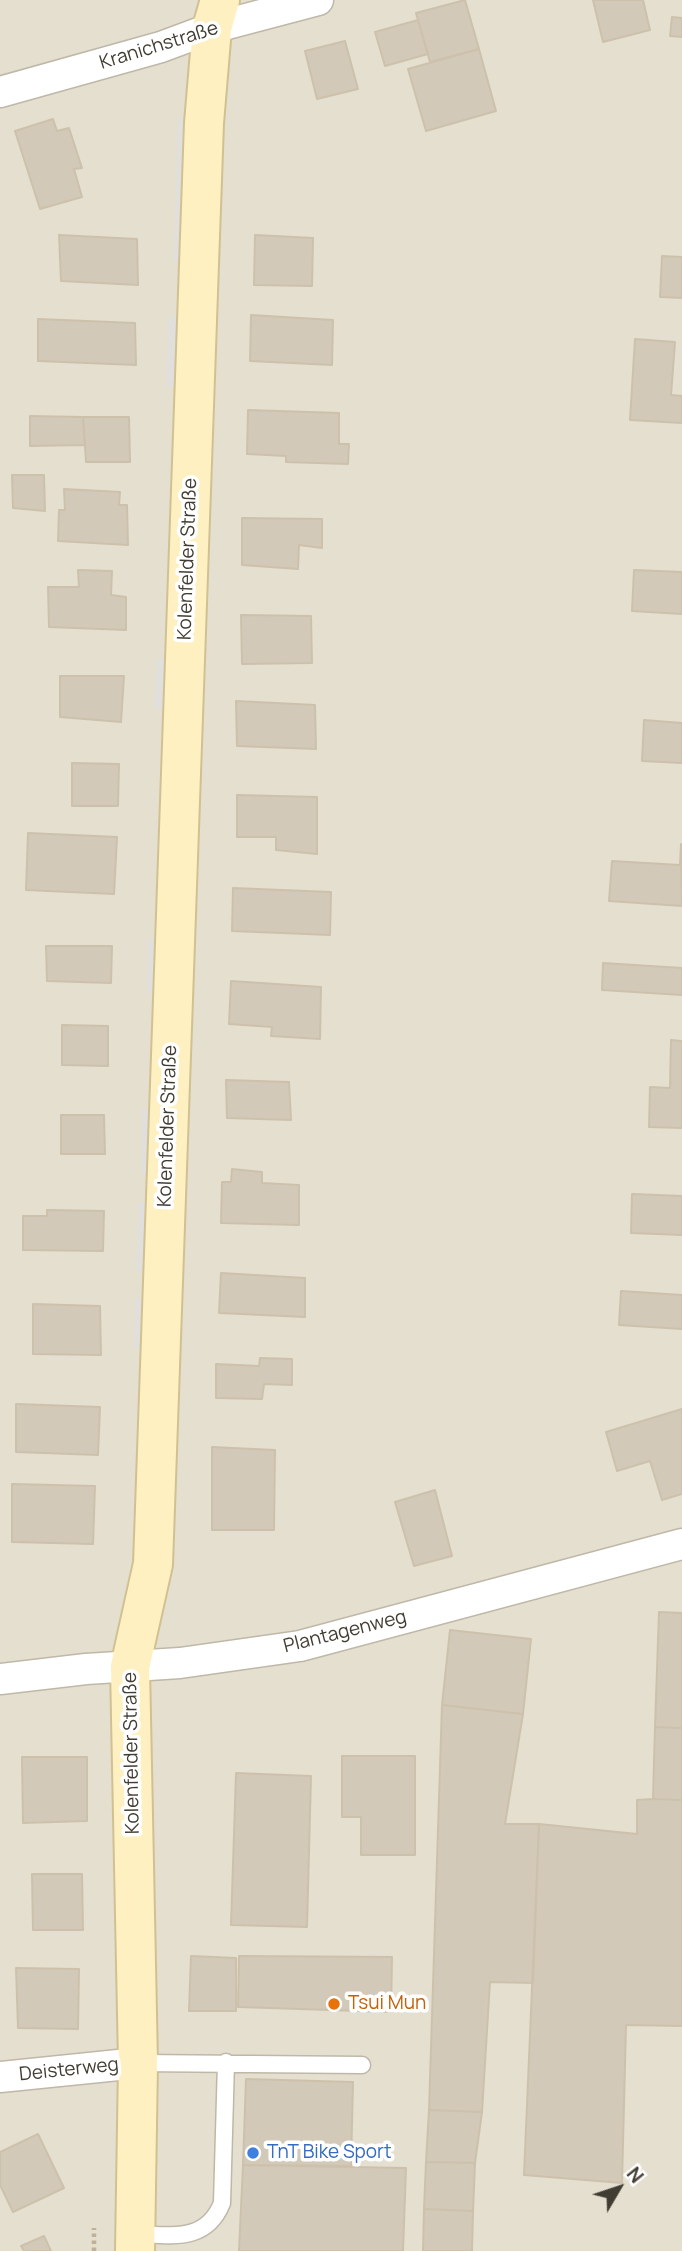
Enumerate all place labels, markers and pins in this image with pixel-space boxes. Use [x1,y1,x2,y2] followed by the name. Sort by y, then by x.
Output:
[348,1993,426,2015] place label: Tsui Mun
[326,1996,342,2012] marker: Tsui Mun
[267,2142,392,2164] place label: TnT Bike Sport
[245,2145,261,2161] marker: TnT Bike Sport

